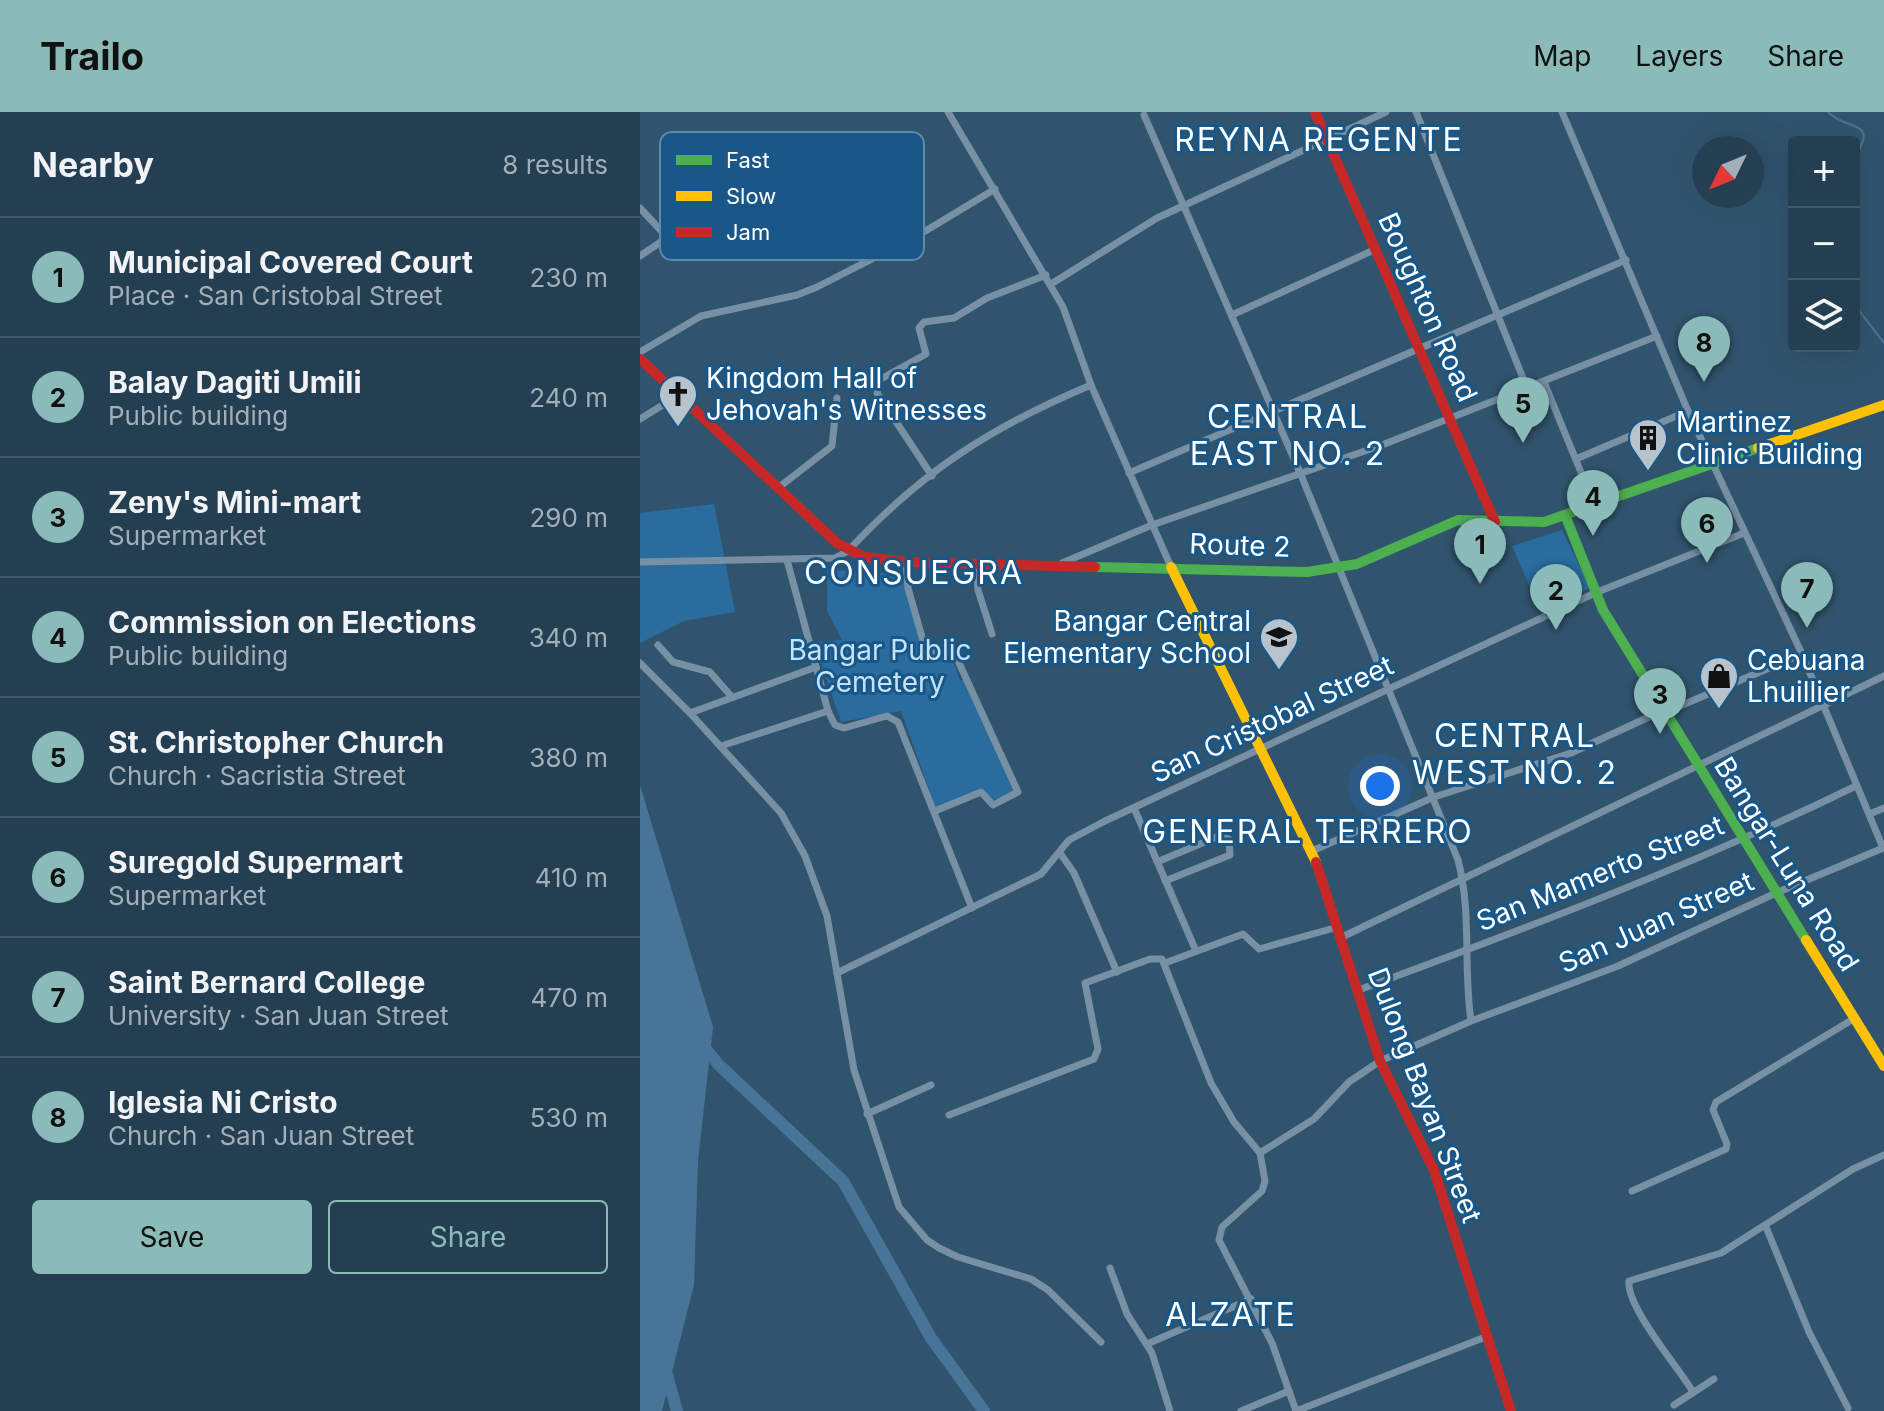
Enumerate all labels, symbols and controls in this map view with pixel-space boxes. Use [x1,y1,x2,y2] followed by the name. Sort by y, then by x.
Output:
[40,33,144,79] text: Trailo
[1533,39,1591,73] text: Map
[1635,39,1723,73] text: Layers
[1767,39,1844,73] text: Share
[1174,120,1464,159] district label: REYNA REGENTE
[660,132,924,260] legend
[1692,136,1764,208] north arrow
[1788,136,1860,352] map controls
[1788,136,1860,208] button: +
[32,144,154,185] text: Nearby
[726,147,770,173] text: Fast
[502,149,608,180] text: 8 results
[726,183,776,209] text: Slow
[1371,207,1485,407] street label: Boughton Road
[1788,208,1860,280] button: −
[726,219,770,245] text: Jam
[108,244,473,280] text: Municipal Covered Court
[52,262,64,293] text: 1
[530,262,608,293] text: 230 m
[108,280,442,311] text: Place · San Cristobal Street
[1788,280,1860,352] button: layers
[1678,316,1730,382] pin: 8
[706,361,987,427] place label: Kingdom Hall of Jehovah's Witnesses
[108,364,362,400] text: Balay Dagiti Umili
[657,373,699,428] church icon: Kingdom Hall of Jehovah's Witnesses
[1497,377,1549,443] pin: 5
[50,382,66,413] text: 2
[529,382,608,413] text: 240 m
[1190,397,1386,473] district label: CENTRAL EAST NO. 2
[108,400,288,431] text: Public building
[1676,405,1863,471] place label: Martinez Clinic Building
[1627,417,1669,472] building icon: Martinez Clinic Building
[1567,470,1619,536] pin: 4
[108,484,361,520] text: Zeny's Mini-mart
[1681,497,1733,563] pin: 6
[50,502,66,533] text: 3
[530,502,608,533] text: 290 m
[1454,518,1506,584] pin: 1
[108,520,266,551] text: Supermarket
[1189,526,1291,564] street label: Route 2
[804,553,1024,592] district label: CONSUEGRA
[1781,562,1833,628] pin: 7
[1530,564,1582,630] pin: 2
[108,604,476,640] text: Commission on Elections
[1003,604,1251,670] place label: Bangar Central Elementary School
[1258,616,1300,671] school or university icon: Bangar Central Elementary School
[49,622,67,653] text: 4
[529,622,608,653] text: 340 m
[788,633,972,699] park label: Bangar Public Cemetery
[108,640,288,671] text: Public building
[1747,643,1865,709] place label: Cebuana Lhuillier
[1145,648,1399,790] street label: San Cristobal Street
[1698,655,1740,710] shop icon: Cebuana Lhuillier
[1634,668,1686,734] pin: 3
[1412,716,1618,792] district label: CENTRAL WEST NO. 2
[108,724,444,760] text: St. Christopher Church
[50,742,66,773] text: 5
[529,742,608,773] text: 380 m
[1707,751,1867,977] street label: Bangar-Luna Road
[108,760,406,791] text: Church · Sacristia Street
[1360,766,1400,806] your location
[1471,808,1729,938] street label: San Mamerto Street
[1142,812,1474,851] district label: GENERAL TERRERO
[108,844,403,880] text: Suregold Supermart
[50,862,66,893] text: 6
[535,862,608,893] text: 410 m
[1553,864,1759,980] street label: San Juan Street
[108,880,266,911] text: Supermarket
[1361,963,1489,1227] street label: Dulong Bayan Street
[108,964,425,1000] text: Saint Bernard College
[50,982,66,1013] text: 7
[530,982,608,1013] text: 470 m
[108,1000,449,1031] text: University · San Juan Street
[108,1084,338,1120] text: Iglesia Ni Cristo
[50,1102,66,1133] text: 8
[530,1102,608,1133] text: 530 m
[108,1120,414,1151] text: Church · San Juan Street
[32,1200,312,1274] button: Save
[328,1200,608,1274] button: Share
[1165,1295,1297,1334] district label: ALZATE

